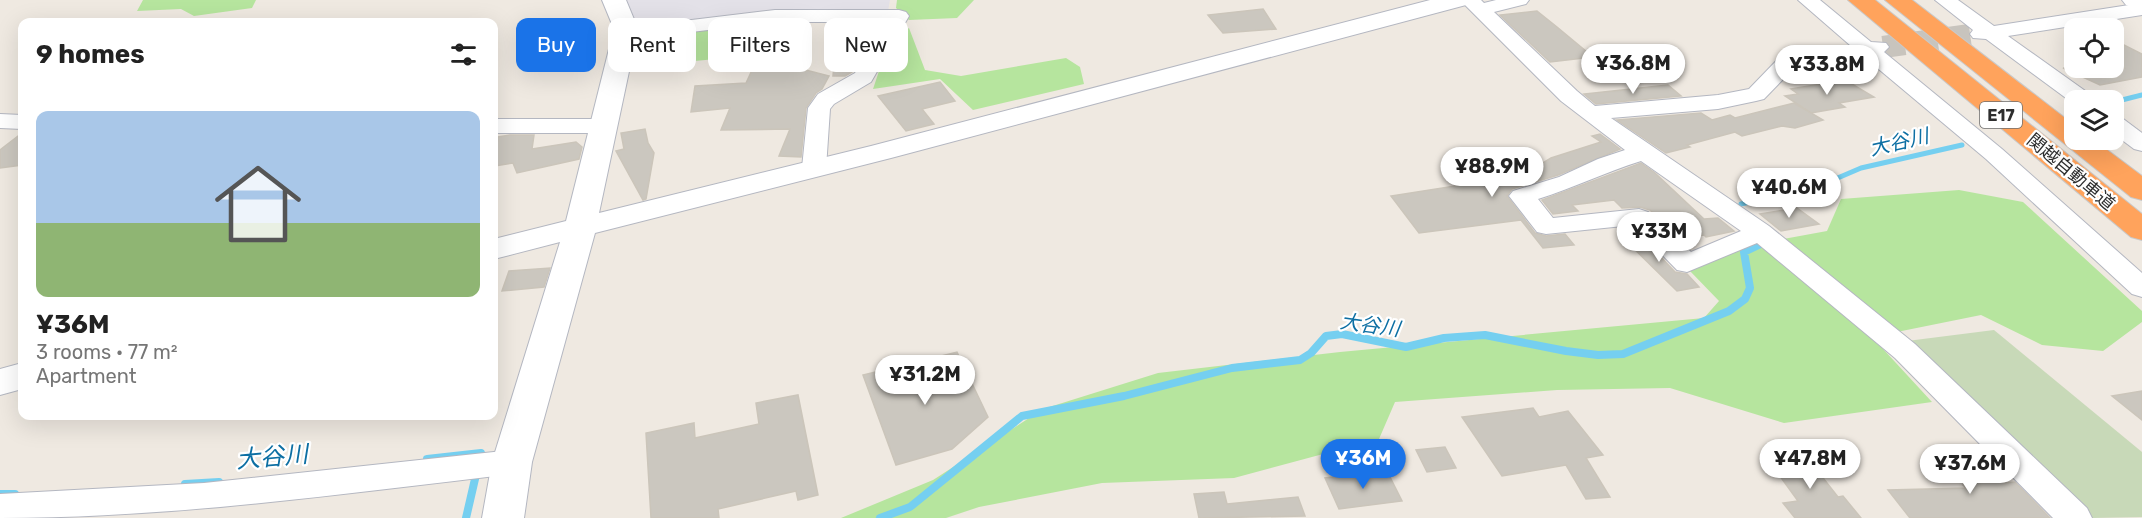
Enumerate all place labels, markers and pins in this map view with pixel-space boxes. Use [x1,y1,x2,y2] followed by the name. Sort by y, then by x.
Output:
[1584,44,1682,95] pin: ¥36.8M
[1778,45,1876,96] pin: ¥33.8M
[1443,147,1541,198] pin: ¥88.9M
[1740,168,1838,219] pin: ¥40.6M
[1623,212,1695,263] pin: ¥33M
[876,355,974,406] pin: ¥31.2M
[1327,439,1399,490] pin: ¥36M
[1761,439,1859,490] pin: ¥47.8M
[1921,444,2019,495] pin: ¥37.6M

